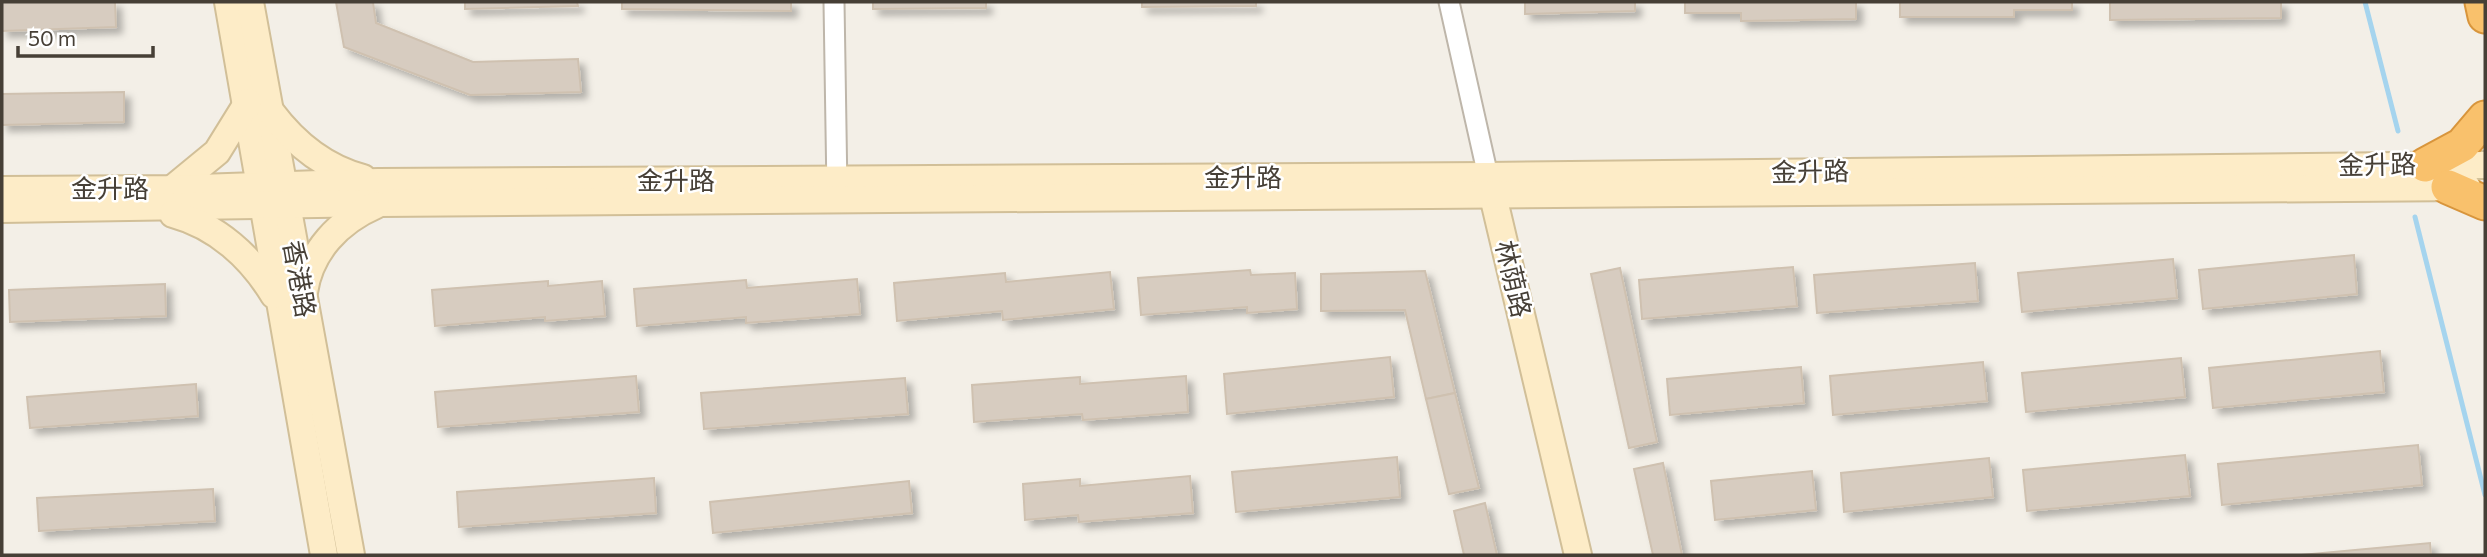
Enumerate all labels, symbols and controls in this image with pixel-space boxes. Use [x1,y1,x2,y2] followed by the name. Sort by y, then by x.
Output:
[18,14,152,58] scale bar
[28,25,76,50] text: 50 m
[2338,147,2416,180] street label: 金升路
[1771,154,1849,187] street label: 金升路
[1204,161,1282,192] street label: 金升路
[637,164,715,195] street label: 金升路
[71,172,149,203] street label: 金升路
[1491,237,1538,320] street label: 林荫路
[278,238,323,320] street label: 香港路

